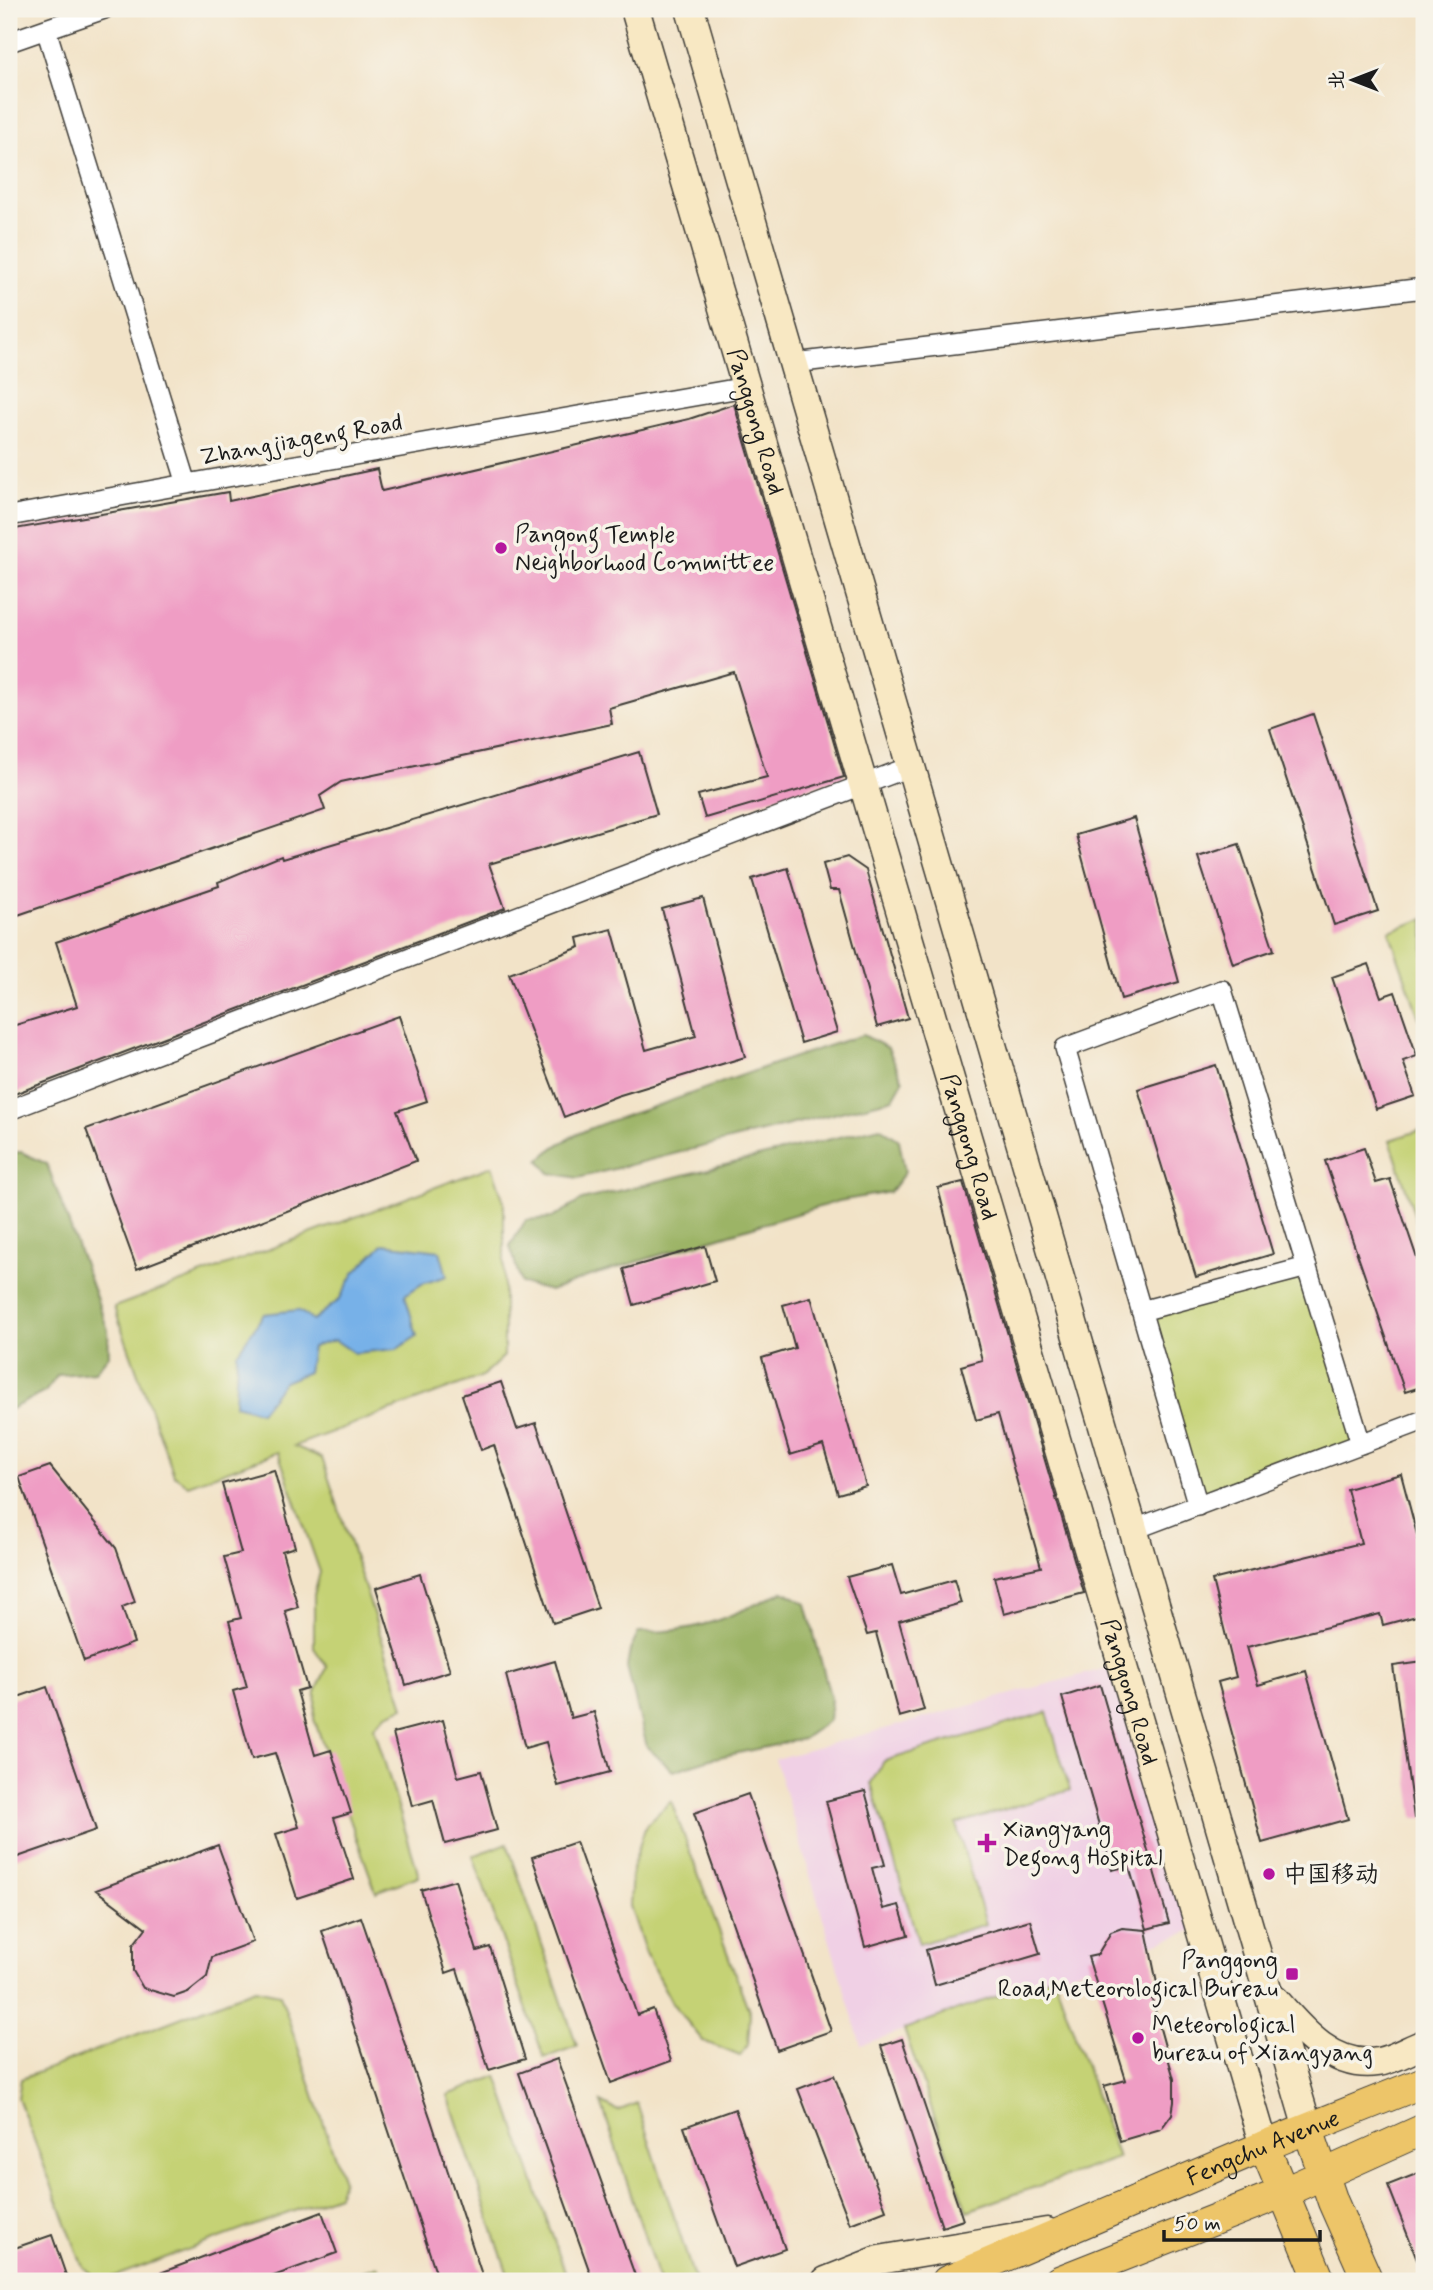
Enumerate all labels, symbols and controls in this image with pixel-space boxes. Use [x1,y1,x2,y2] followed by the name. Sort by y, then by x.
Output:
[1318,46,1388,116] north arrow
[1325,70,1350,90] text: 北
[719,345,791,499] street label: Panggong Road
[198,407,405,477] street label: Zhangjiageng Road
[515,520,774,579] place label: Pangong Temple Neighborhood Committee
[493,540,509,556] marker: Pangong Temple Neighborhood Committee
[932,1070,1005,1224] street label: Panggong Road
[1093,1615,1165,1769] street label: Panggong Road
[1003,1815,1162,1877] place label: Xiangyang Degong Hospital
[977,1833,997,1853] marker: Xiangyang Degong Hospital
[1283,1860,1379,1891] place label: 中国移动
[1261,1866,1277,1882] marker: 中国移动
[998,1946,1278,2008] place label: Panggong Road,Meteorological Bureau
[1284,1966,1300,1982] marker: Panggong Road,Meteorological Bureau
[1152,2010,1373,2069] place label: Meteorological bureau of Xiangyang
[1130,2030,1146,2046] marker: Meteorological bureau of Xiangyang
[1182,2103,1344,2194] street label: Fengchu Avenue
[1164,2199,1319,2243] scale bar
[1174,2210,1221,2238] text: 50 m

